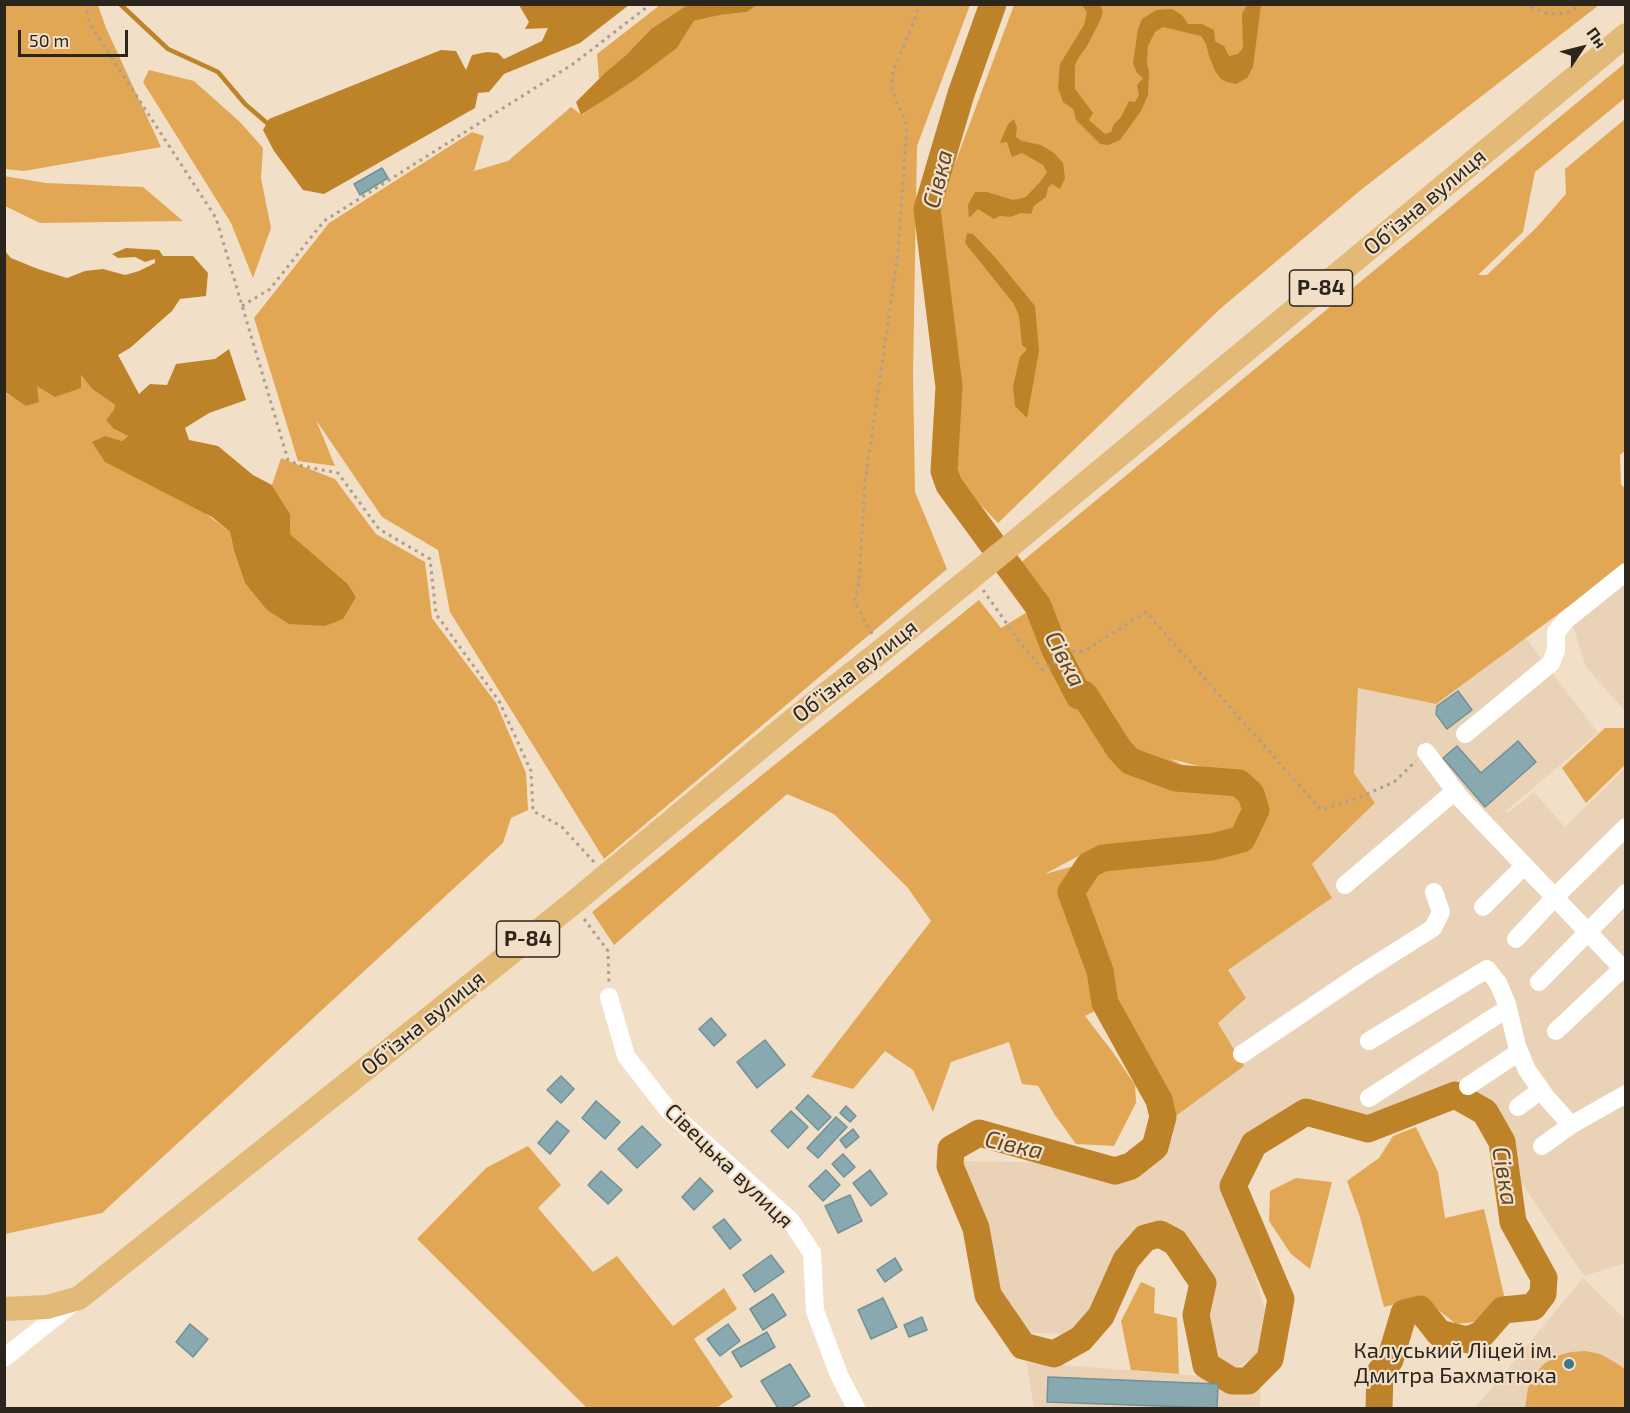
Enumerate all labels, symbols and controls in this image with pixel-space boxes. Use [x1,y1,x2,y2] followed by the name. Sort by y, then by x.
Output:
[21,18,130,56] scale bar
[1552,18,1612,78] north arrow
[1583,23,1611,51] text: Пн
[29,29,69,51] text: 50 m
[1358,143,1492,261] street label: Обʼїзна вулиця
[917,147,959,211] water label: Сівка
[1290,270,1352,306] road number: Р-84
[787,614,923,728] street label: Обʼїзна вулиця
[1038,626,1092,692] water label: Сівка
[496,921,560,957] road number: Р-84
[356,965,490,1081] street label: Обʼїзна вулиця
[659,1098,799,1234] street label: Сівецька вулиця
[982,1124,1046,1166] water label: Сівка
[1486,1144,1524,1208] water label: Сівка
[1353,1338,1557,1390] place label: Калуський Ліцей ім. Дмитра Бахматюка
[1562,1357,1576,1371] marker: Калуський Ліцей ім. Дмитра Бахматюка

